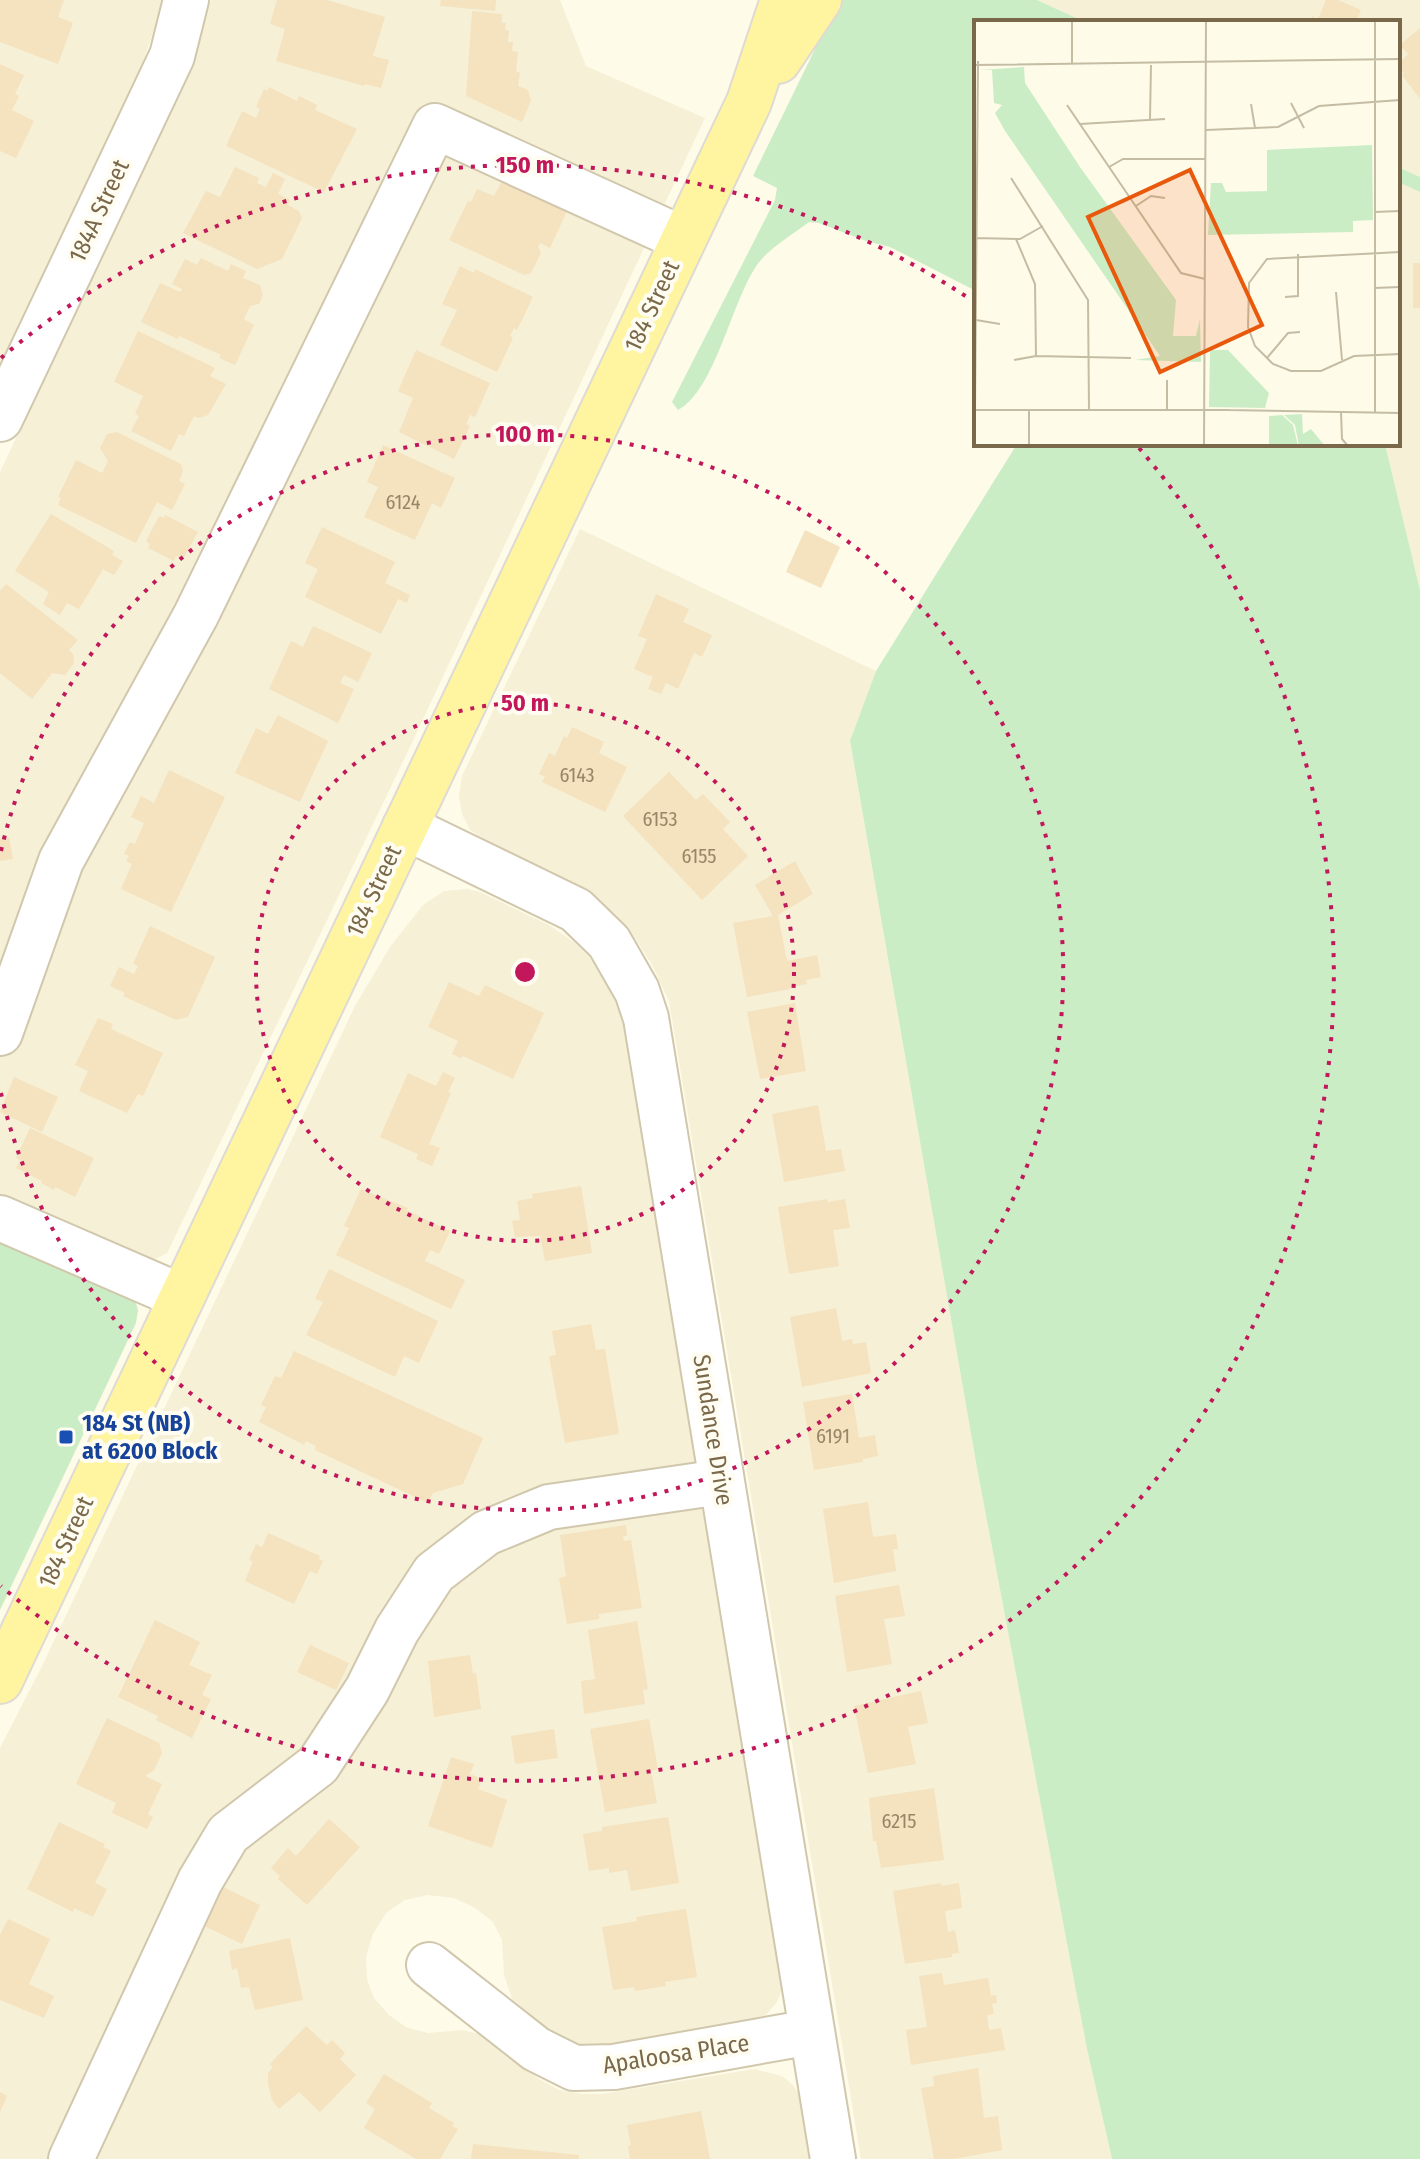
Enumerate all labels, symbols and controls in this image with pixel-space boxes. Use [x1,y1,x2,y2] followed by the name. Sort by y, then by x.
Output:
[974,20,1400,446] inset map
[496,151,554,179] text: 150 m
[63,155,135,267] street label: 184A Street
[619,256,685,356] street label: 184 Street
[495,420,555,448] text: 100 m
[386,490,421,514] house number: 6124
[501,689,549,717] text: 50 m
[559,763,595,787] house number: 6143
[643,807,677,831] house number: 6153
[341,841,407,941] street label: 184 Street
[681,844,717,868] house number: 6155
[511,958,539,986] centre of rings
[687,1352,739,1508] street label: Sundance Drive
[82,1409,218,1465] place label: 184 St (NB) at 6200 Block
[816,1424,850,1448] house number: 6191
[57,1428,75,1446] marker: 184 St (NB) at 6200 Block
[33,1492,99,1592] street label: 184 Street
[881,1809,917,1833] house number: 6215
[601,2029,751,2079] street label: Apaloosa Place

